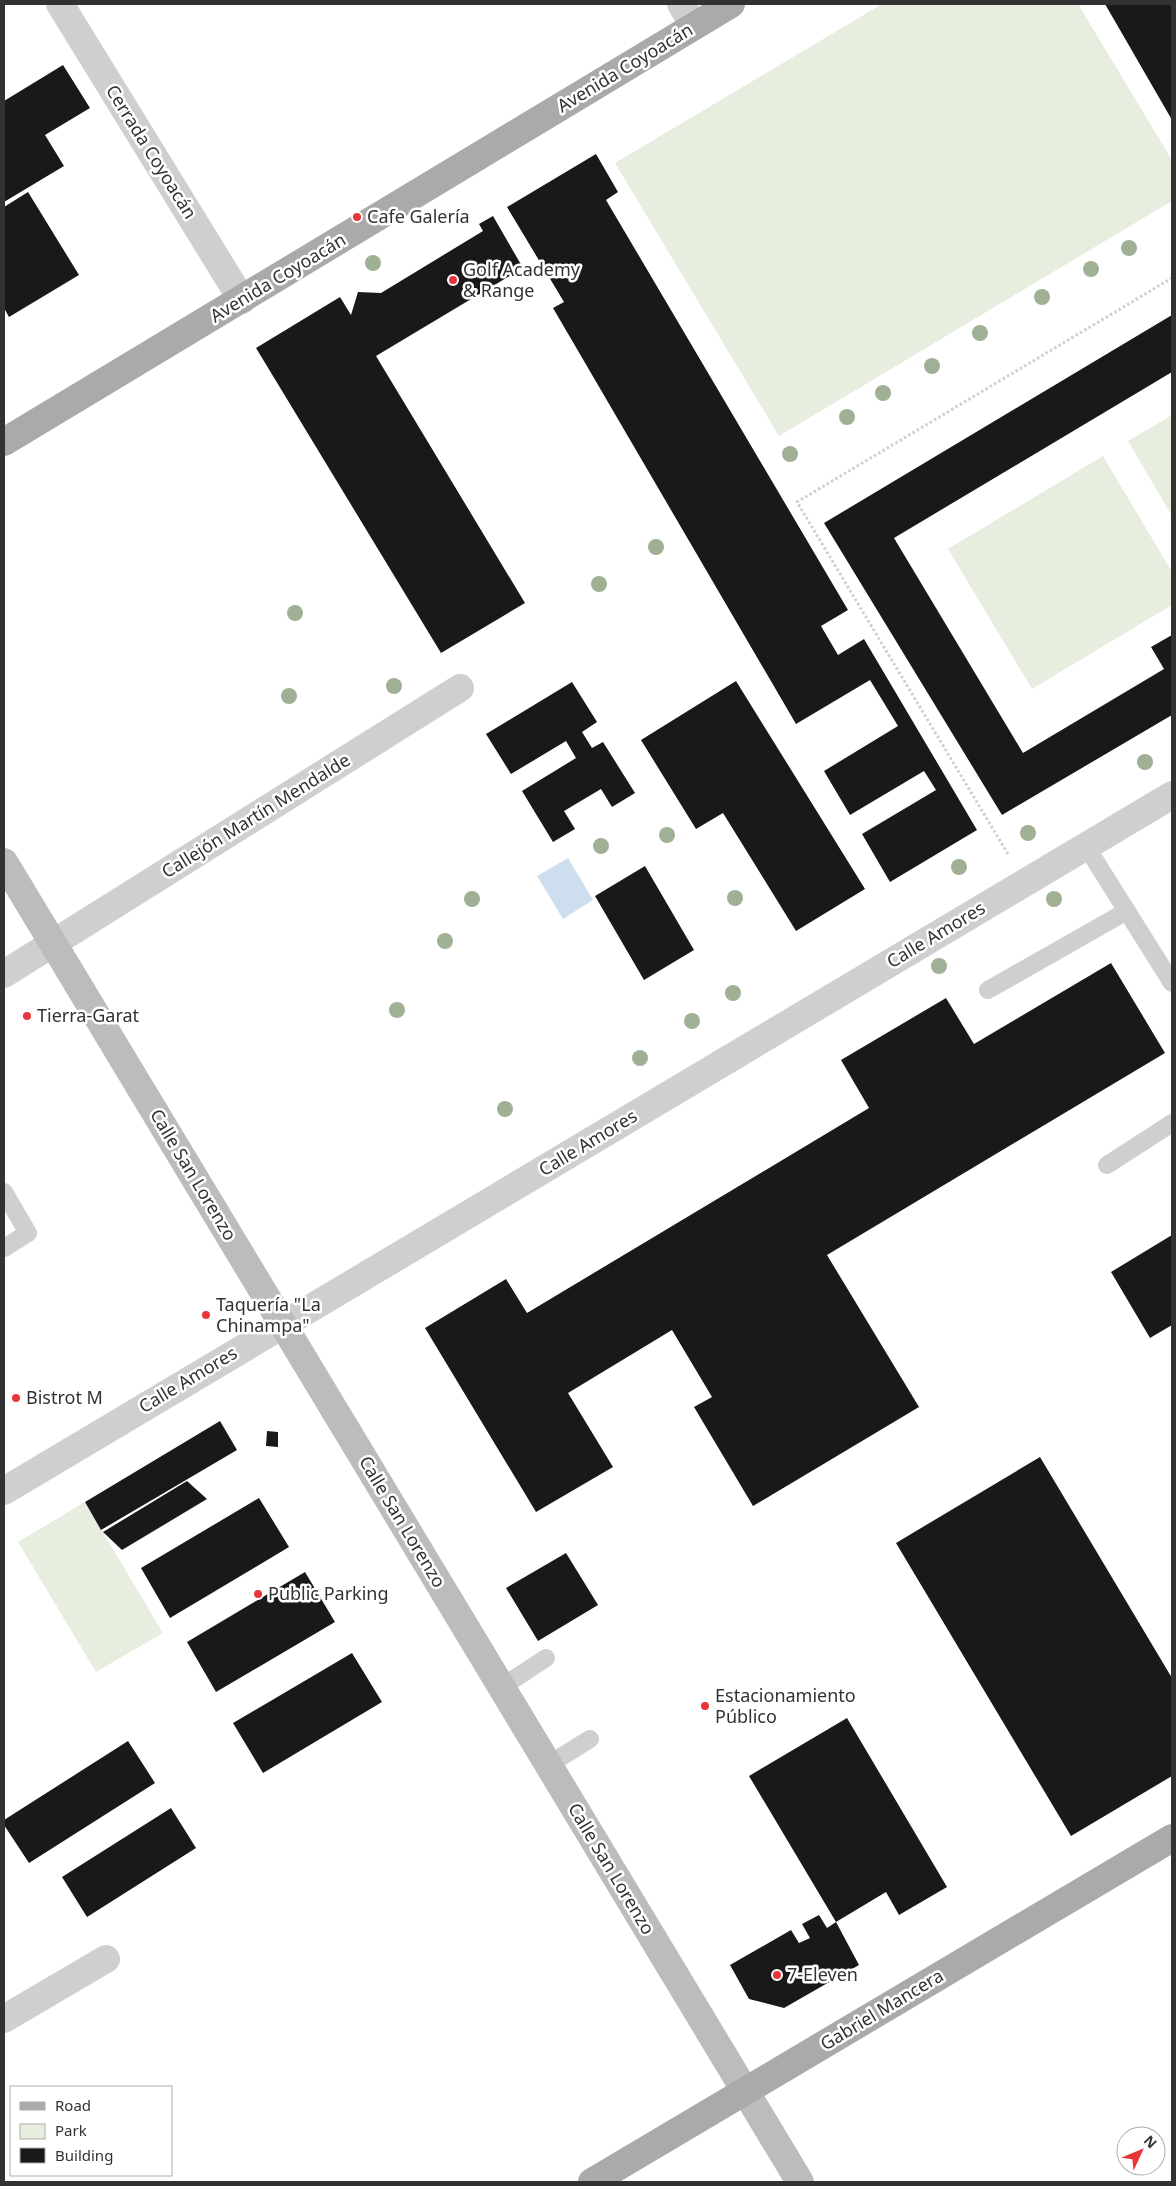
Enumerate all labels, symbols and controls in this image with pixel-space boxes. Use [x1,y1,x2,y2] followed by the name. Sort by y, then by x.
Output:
[552,17,697,117] street label: Avenida Coyoacán
[101,80,203,223] street label: Cerrada Coyoacán
[367,204,470,228] place label: Cafe Galería
[351,211,363,223] marker: Cafe Galería
[205,227,350,327] street label: Avenida Coyoacán
[463,257,581,302] place label: Golf Academy & Range
[447,274,459,286] marker: Golf Academy & Range
[157,747,354,883] street label: Callejón Martín Mendalde
[882,895,989,973] street label: Calle Amores
[37,1003,140,1027] place label: Tierra-Garat
[21,1010,33,1022] marker: Tierra-Garat
[534,1103,641,1181] street label: Calle Amores
[145,1104,243,1245] street label: Calle San Lorenzo
[216,1292,321,1337] place label: Taquería "La Chinampa"
[200,1309,212,1321] marker: Taquería "La Chinampa"
[134,1340,241,1418] street label: Calle Amores
[26,1385,103,1409] place label: Bistrot M
[10,1392,22,1404] marker: Bistrot M
[354,1451,452,1592] street label: Calle San Lorenzo
[268,1581,389,1605] place label: Public Parking
[252,1588,264,1600] marker: Public Parking
[715,1683,856,1728] place label: Estacionamiento Público
[699,1700,711,1712] marker: Estacionamiento Público
[563,1798,661,1939] street label: Calle San Lorenzo
[787,1962,858,1986] place label: 7-Eleven
[816,1963,947,2055] street label: Gabriel Mancera
[771,1969,783,1981] marker: 7-Eleven
[10,2086,172,2176] legend
[55,2095,91,2115] text: Road
[55,2120,87,2140] text: Park
[1116,2126,1166,2176] north arrow
[1140,2131,1162,2152] text: N
[55,2145,113,2165] text: Building

